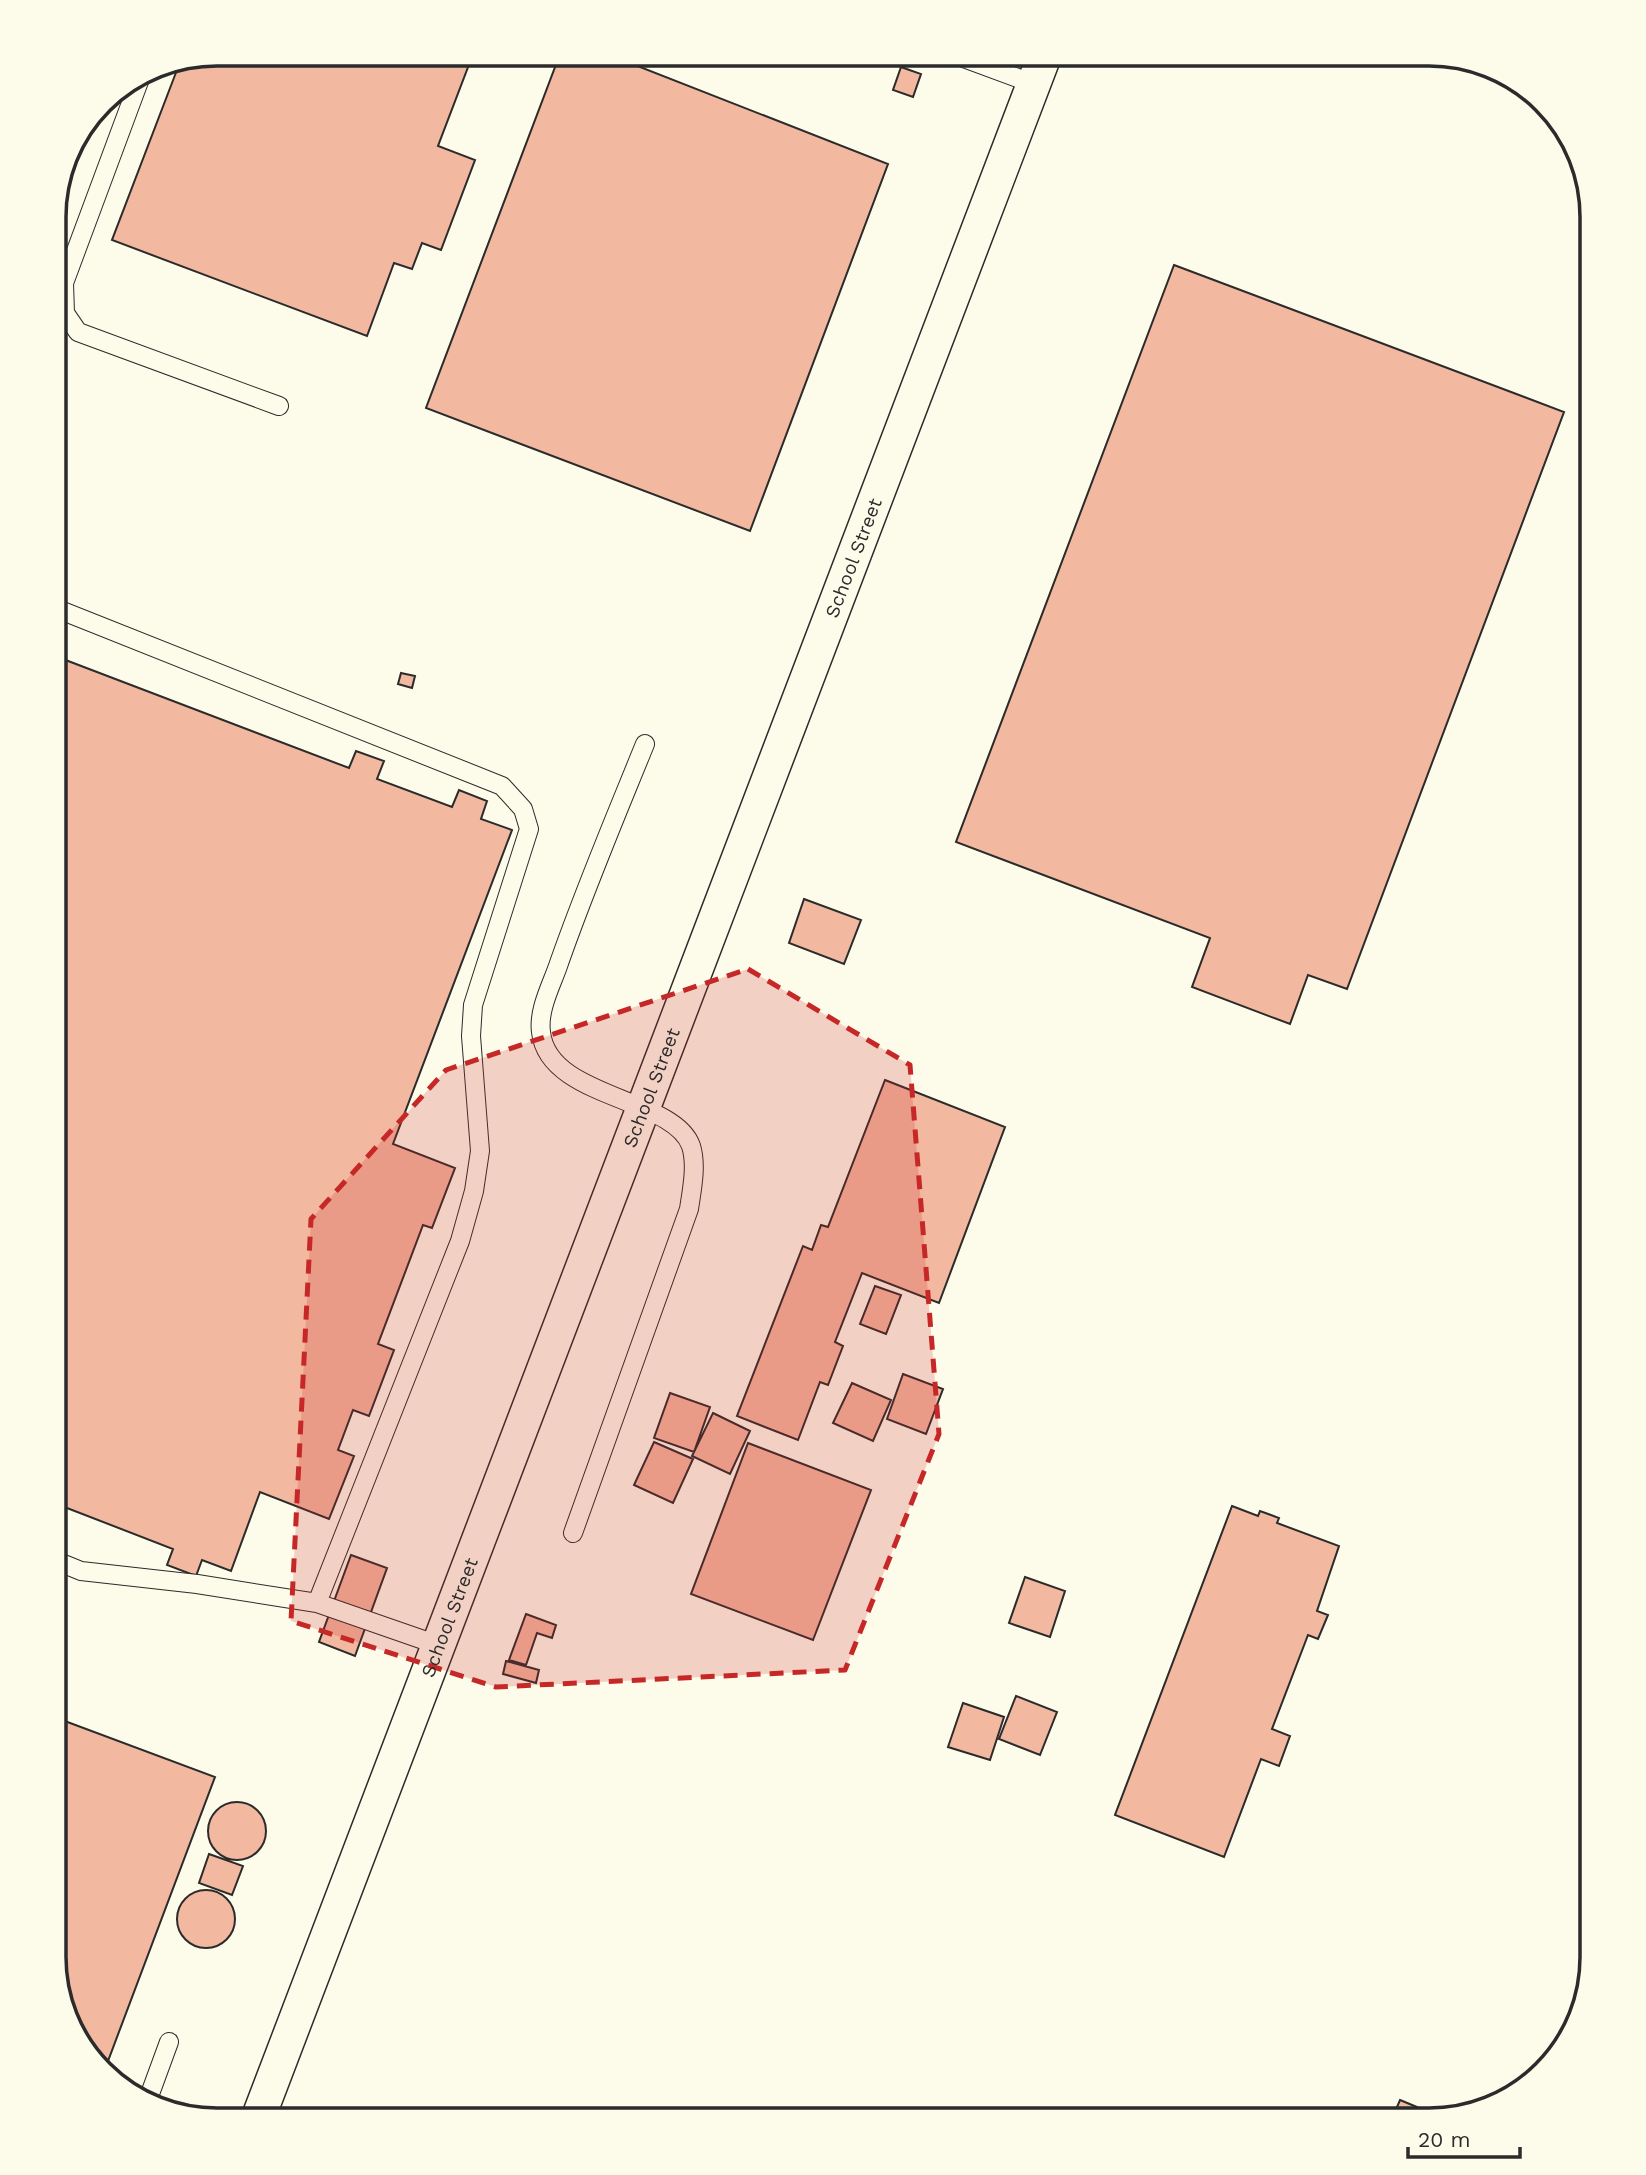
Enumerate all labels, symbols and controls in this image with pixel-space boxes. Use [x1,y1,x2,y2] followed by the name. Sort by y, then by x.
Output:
[820,495,886,621] street label: School Street
[618,1024,684,1151] street label: School Street
[416,1554,482,1680] street label: School Street
[1408,2116,1520,2160] scale bar
[1418,2127,1470,2152] text: 20 m

